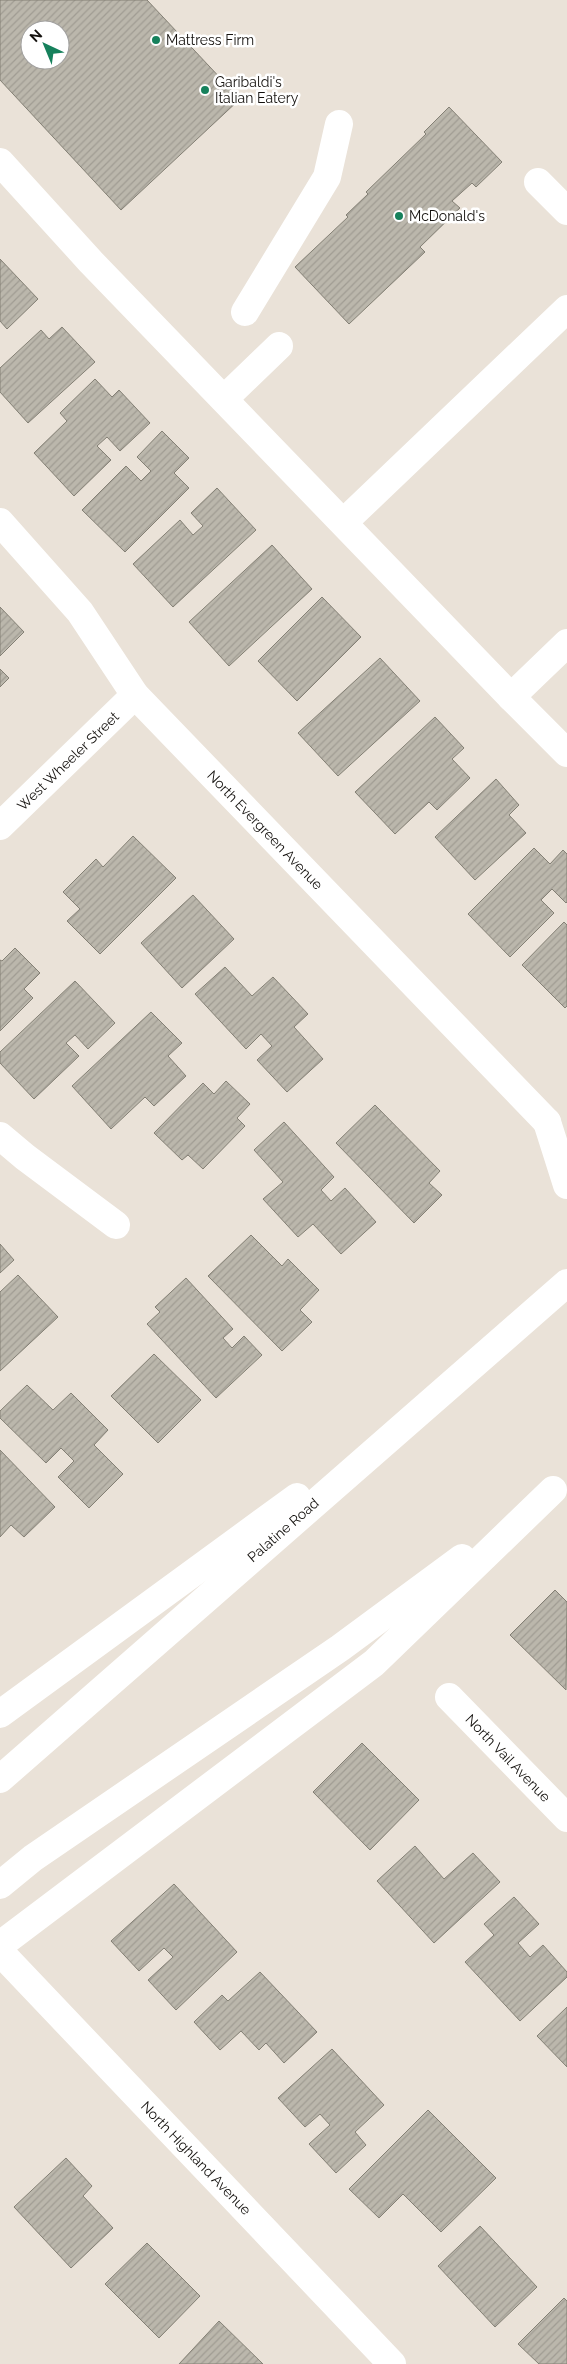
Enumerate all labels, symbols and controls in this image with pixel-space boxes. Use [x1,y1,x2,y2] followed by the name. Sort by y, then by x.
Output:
[20,20,70,70] north arrow
[27,26,45,45] text: N
[166,32,254,48] place label: Mattress Firm
[150,34,162,46] marker: Mattress Firm
[215,74,299,106] place label: Garibaldi's Italian Eatery
[199,84,211,96] marker: Garibaldi's Italian Eatery
[409,208,485,224] place label: McDonald's
[393,210,405,222] marker: McDonald's
[14,708,122,814] street label: West Wheeler Street
[204,767,326,893] street label: North Evergreen Avenue
[244,1495,322,1565] street label: Palatine Road
[462,1711,554,1805] street label: North Vail Avenue
[138,2098,254,2218] street label: North Highland Avenue

